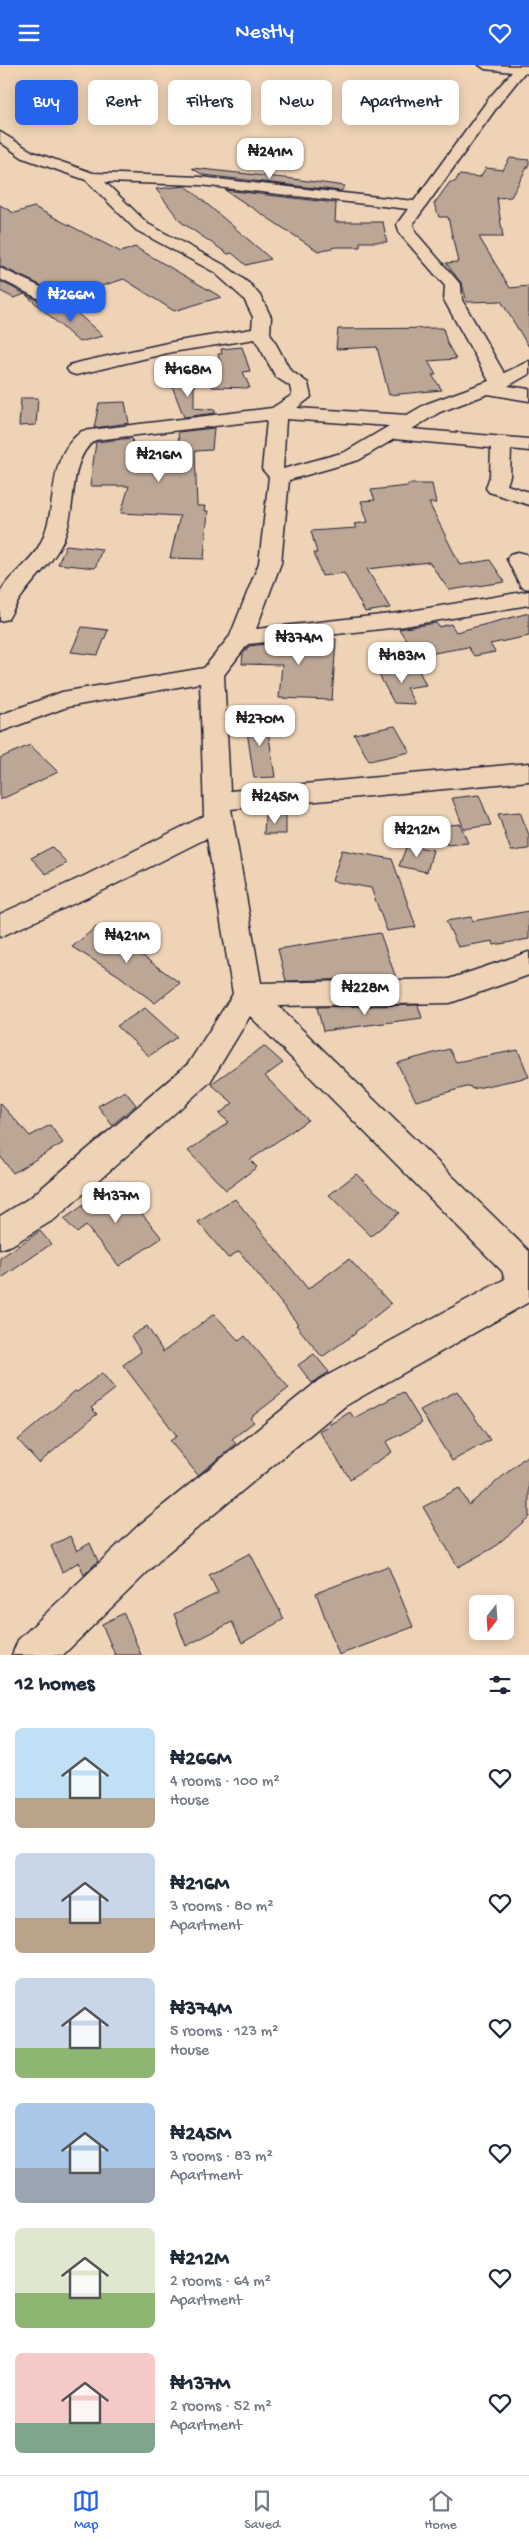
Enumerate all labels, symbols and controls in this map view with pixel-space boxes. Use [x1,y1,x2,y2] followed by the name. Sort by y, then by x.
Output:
[15,19,43,47] icon: menu
[486,19,514,47] icon: heart
[235,20,294,46] text: Nestly
[15,80,78,125] chip: Buy
[88,80,158,125] chip: Rent
[168,80,251,125] chip: Filters
[261,80,332,125] chip: New
[342,80,459,125] chip: Apartment
[235,137,305,180] pin: ₦241M
[248,144,292,163] text: ₦241M
[36,281,106,323] pin: ₦266M
[48,287,94,306] text: ₦266M
[153,355,223,398] pin: ₦168M
[165,362,211,381] text: ₦168M
[124,441,194,483] pin: ₦216M
[136,447,182,466] text: ₦216M
[264,623,334,666] pin: ₦374M
[276,630,322,649] text: ₦374M
[367,641,437,684] pin: ₦183M
[379,648,425,667] text: ₦183M
[225,705,295,747] pin: ₦270M
[236,711,284,730] text: ₦270M
[240,783,310,825] pin: ₦245M
[252,789,298,808] text: ₦245M
[382,815,452,858] pin: ₦212M
[395,822,439,841] text: ₦212M
[92,921,162,964] pin: ₦421M
[105,928,149,947] text: ₦421M
[330,973,400,1016] pin: ₦228M
[341,980,389,999] text: ₦228M
[81,1181,151,1224] pin: ₦137M
[93,1188,139,1207] text: ₦137M
[469,1595,514,1640] north arrow
[469,1595,514,1640] map controls
[486,1671,514,1699] icon: filters
[15,1673,94,1698] text: 12 homes
[55,1748,115,1808] icon: home
[170,1748,231,1773] text: ₦266M
[486,1764,514,1792] icon: heart
[170,1773,280,1792] text: 4 rooms · 100 m²
[170,1792,209,1811] text: House
[55,1873,115,1933] icon: home
[170,1873,229,1898] text: ₦216M
[486,1889,514,1917] icon: heart
[170,1898,274,1917] text: 3 rooms · 80 m²
[170,1917,242,1936] text: Apartment
[55,1998,115,2058] icon: home
[170,1998,232,2023] text: ₦374M
[486,2014,514,2042] icon: heart
[170,2023,278,2042] text: 5 rooms · 123 m²
[170,2042,209,2061] text: House
[55,2123,115,2183] icon: home
[170,2123,231,2148] text: ₦245M
[486,2139,514,2167] icon: heart
[170,2148,273,2167] text: 3 rooms · 83 m²
[170,2167,242,2186] text: Apartment
[55,2248,115,2308] icon: home
[170,2248,229,2273] text: ₦212M
[486,2264,514,2292] icon: heart
[170,2273,271,2292] text: 2 rooms · 64 m²
[170,2292,242,2311] text: Apartment
[55,2373,115,2433] icon: home
[170,2373,230,2398] text: ₦137M
[486,2389,514,2417] icon: heart
[170,2398,272,2417] text: 2 rooms · 52 m²
[170,2417,242,2436] text: Apartment
[72,2487,100,2534] tab: Map
[244,2487,280,2534] tab: Saved
[424,2487,457,2534] tab: Home

